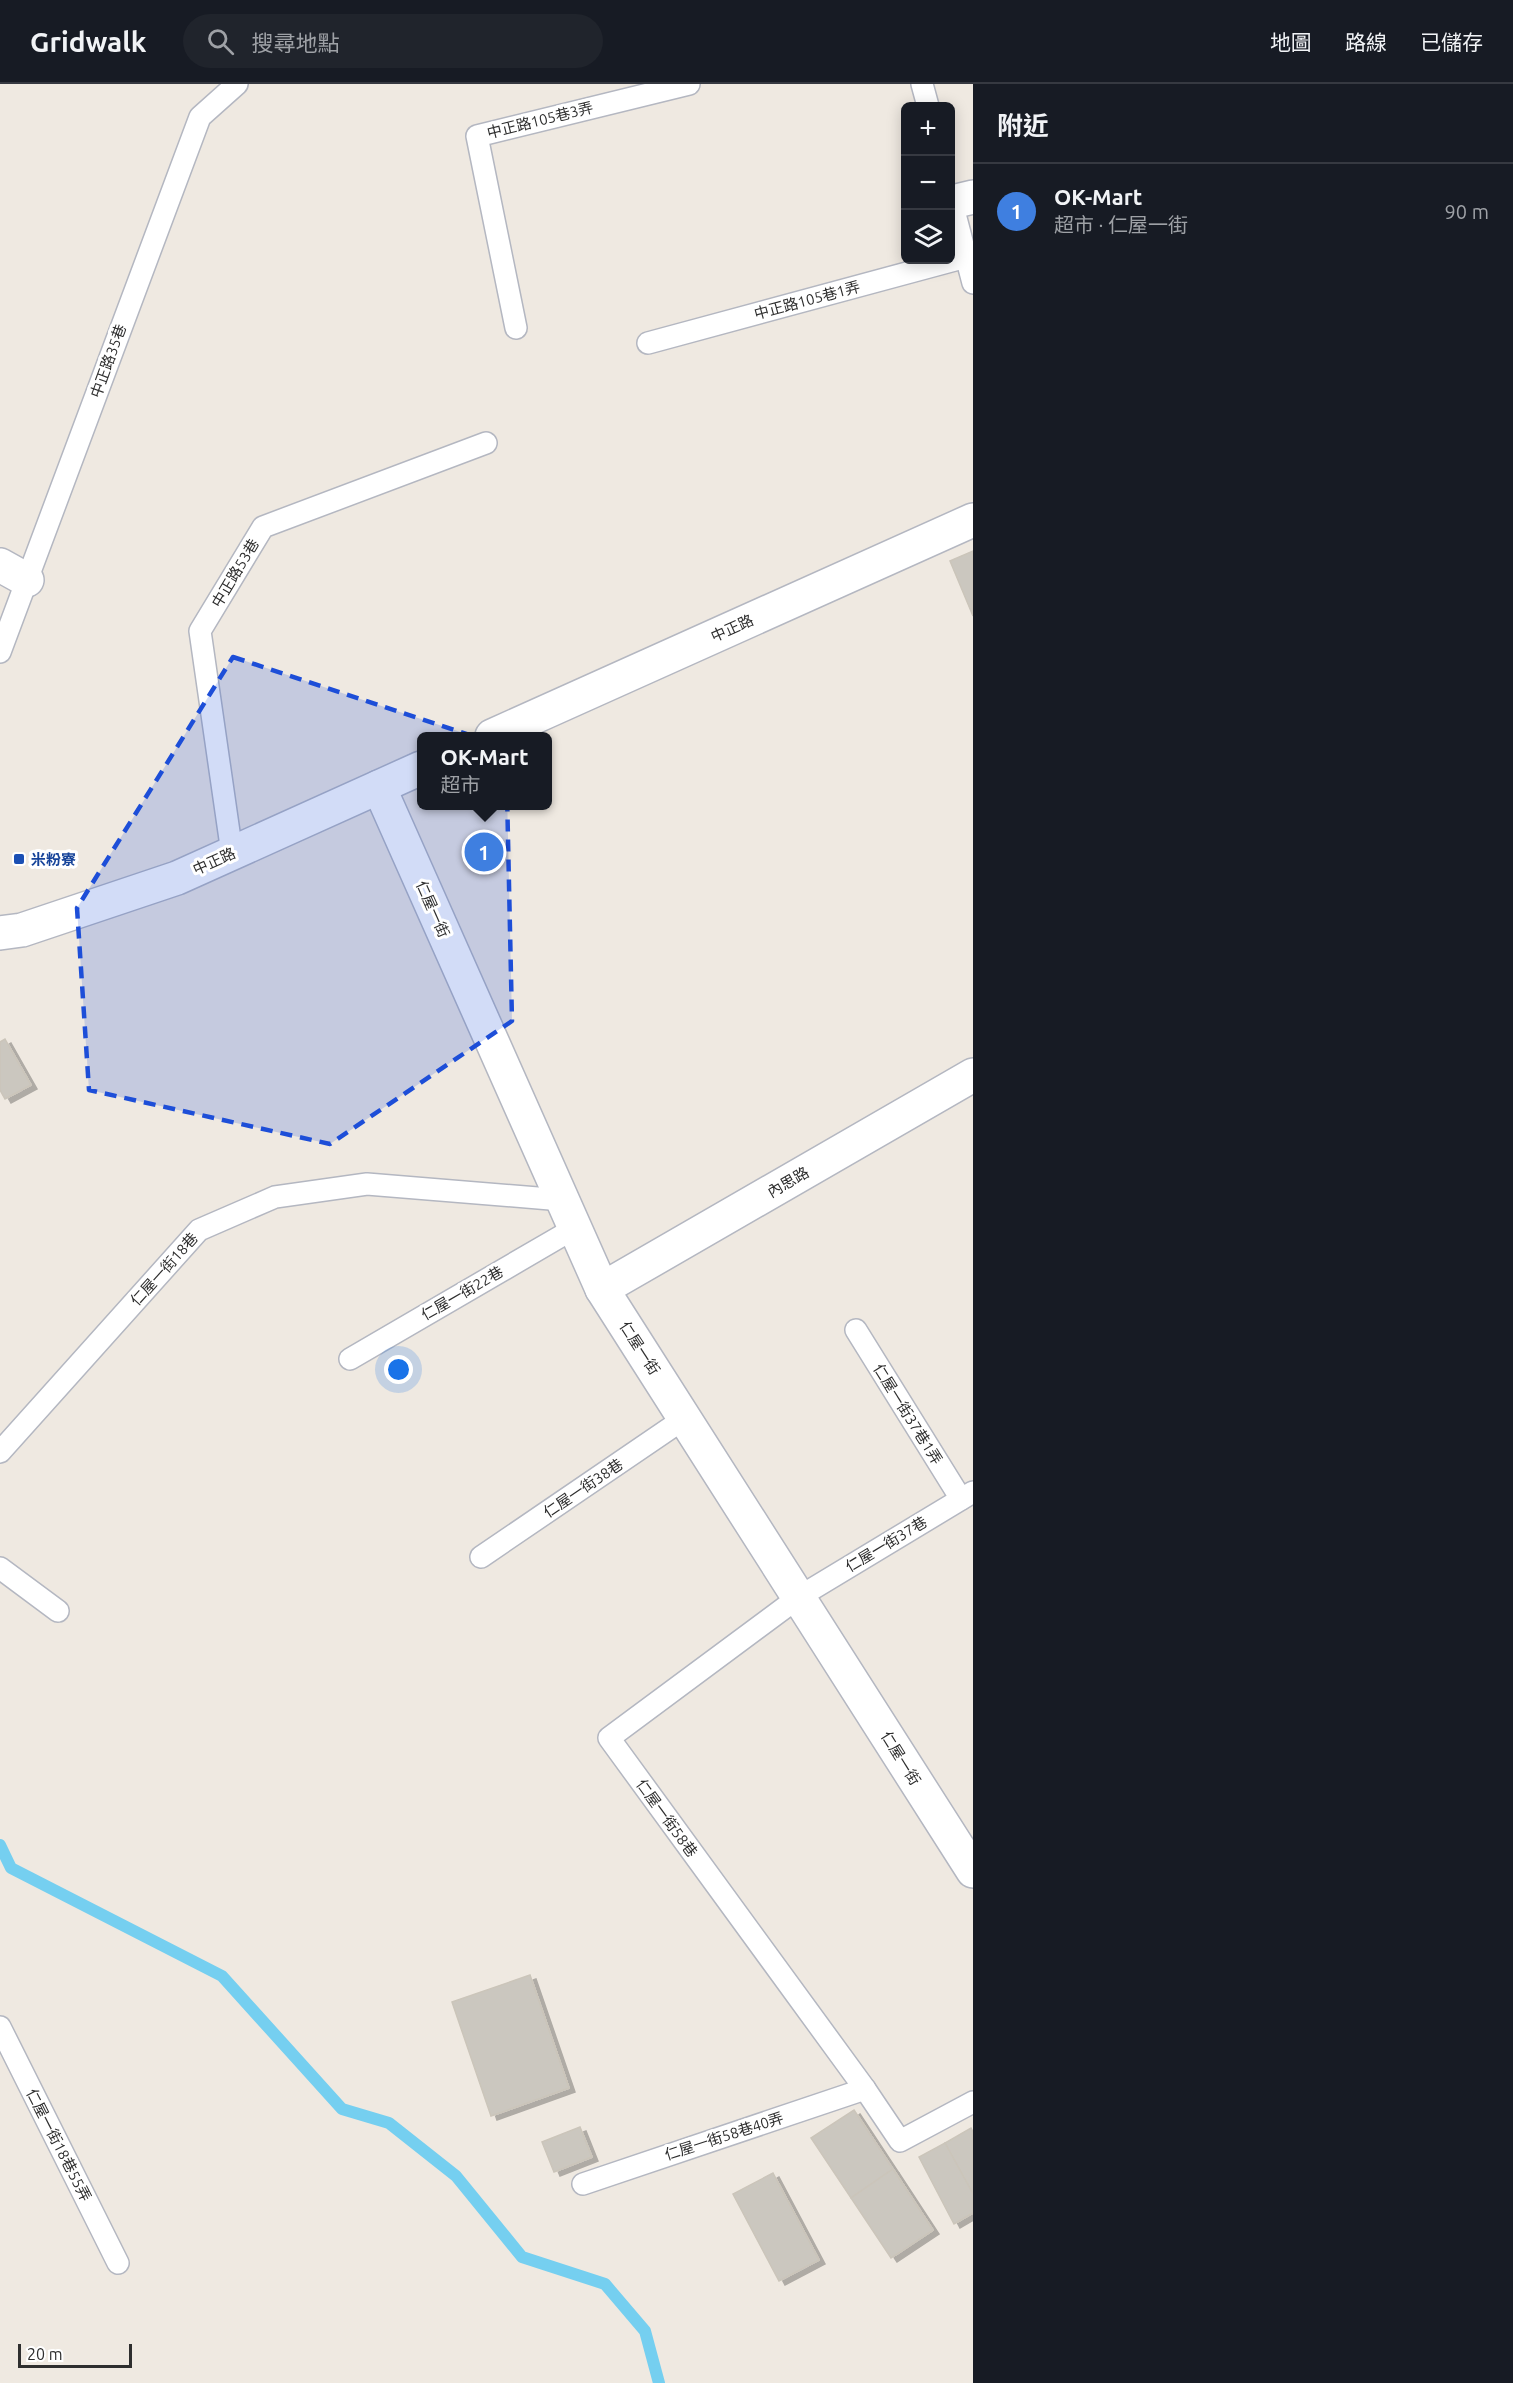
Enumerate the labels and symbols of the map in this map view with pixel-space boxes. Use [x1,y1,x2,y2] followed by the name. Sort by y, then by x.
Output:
[485,99,595,141] street label: 中正路105巷3弄
[752,278,862,322] street label: 中正路105巷1弄
[87,322,129,400] street label: 中正路35巷
[208,536,262,610] street label: 中正路53巷
[708,611,756,645] street label: 中正路
[464,830,504,874] pin: 1
[190,844,238,878] street label: 中正路
[31,851,76,868] place label: 米粉寮
[12,852,26,866] marker: 米粉寮
[413,878,453,940] street label: 仁屋一街
[764,1163,812,1201] street label: 內思路
[127,1229,201,1309] street label: 仁屋一街18巷
[418,1263,506,1323] street label: 仁屋一街22巷
[617,1318,663,1378] street label: 仁屋一街
[384,1355,413,1384] your location
[870,1361,946,1467] street label: 仁屋一街37巷1弄
[540,1455,626,1521] street label: 仁屋一街38巷
[842,1513,930,1575] street label: 仁屋一街37巷
[878,1728,924,1788] street label: 仁屋一街
[633,1776,701,1860] street label: 仁屋一街58巷
[23,2086,95,2204] street label: 仁屋一街18巷55弄
[662,2109,786,2163] street label: 仁屋一街58巷40弄
[18,2341,132,2368] scale bar

